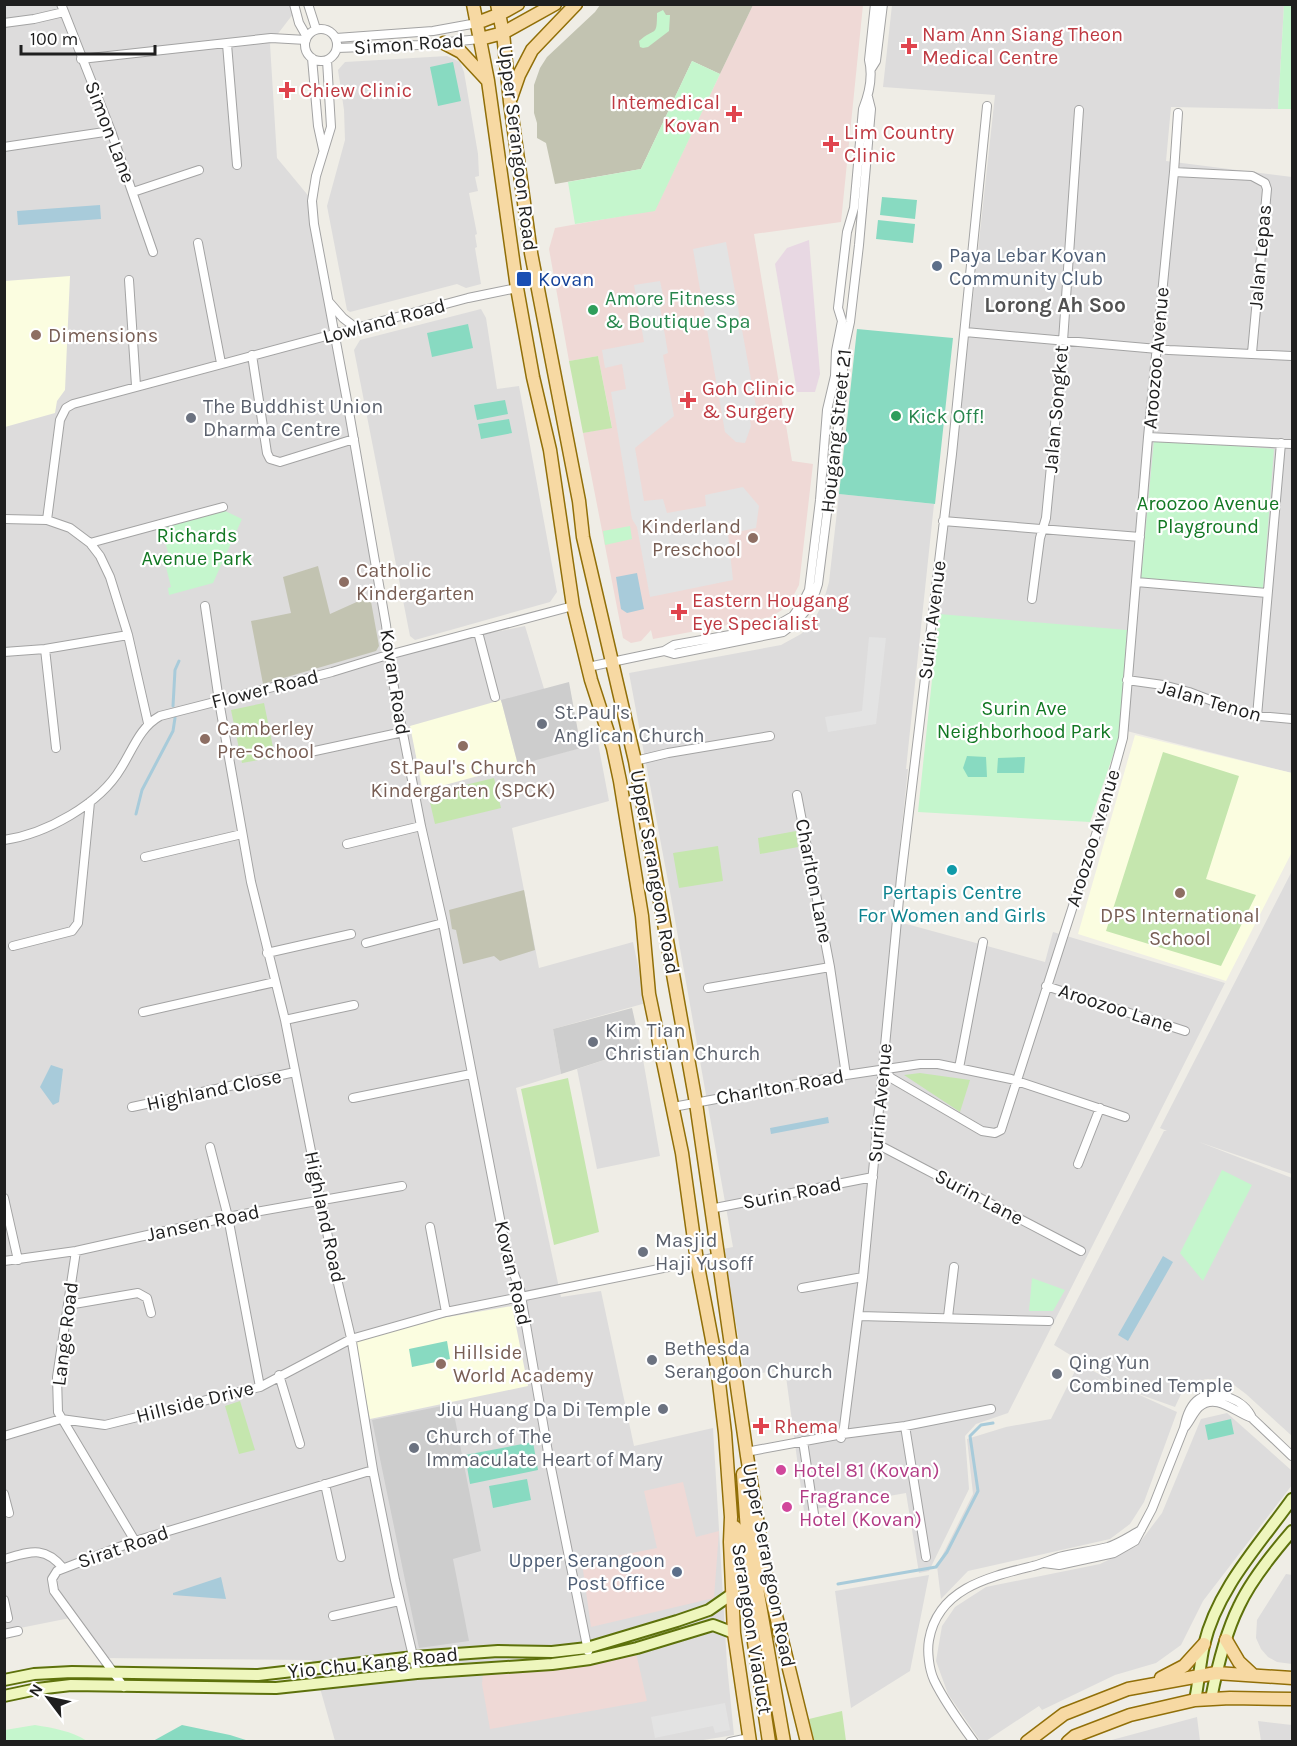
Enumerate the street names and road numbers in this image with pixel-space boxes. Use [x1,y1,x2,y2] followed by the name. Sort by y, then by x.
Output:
[353,29,465,59] street label: Simon Road
[494,44,542,252] street label: Upper Serangoon Road
[80,78,140,186] street label: Simon Lane
[1244,204,1276,310] street label: Jalan Lepas
[1138,286,1174,430] street label: Aroozoo Avenue
[320,294,448,348] street label: Lowland Road
[1039,344,1073,474] street label: Jalan Songket
[816,348,856,514] street label: Hougang Street 21
[913,559,951,681] street label: Surin Avenue
[375,627,415,737] street label: Kovan Road
[209,665,321,713] street label: Flower Road
[1156,675,1264,727] street label: Jalan Tenon
[1061,767,1125,909] street label: Aroozoo Avenue
[626,768,684,976] street label: Upper Serangoon Road
[791,817,837,945] street label: Charlton Lane
[1056,979,1176,1037] street label: Aroozoo Lane
[863,1042,897,1164] street label: Surin Avenue
[144,1064,284,1116] street label: Highland Close
[714,1064,846,1110] street label: Charlton Road
[300,1149,350,1285] street label: Highland Road
[931,1164,1027,1230] street label: Surin Lane
[741,1172,843,1214] street label: Surin Road
[144,1200,262,1246] street label: Jansen Road
[490,1218,536,1328] street label: Kovan Road
[47,1281,83,1387] street label: Lange Road
[134,1376,256,1428] street label: Hillside Drive
[738,1461,800,1669] street label: Upper Serangoon Road
[75,1521,171,1573] street label: Sirat Road
[727,1542,777,1717] street label: Serangoon Viaduct
[287,1643,459,1683] street label: Yio Chu Kang Road

